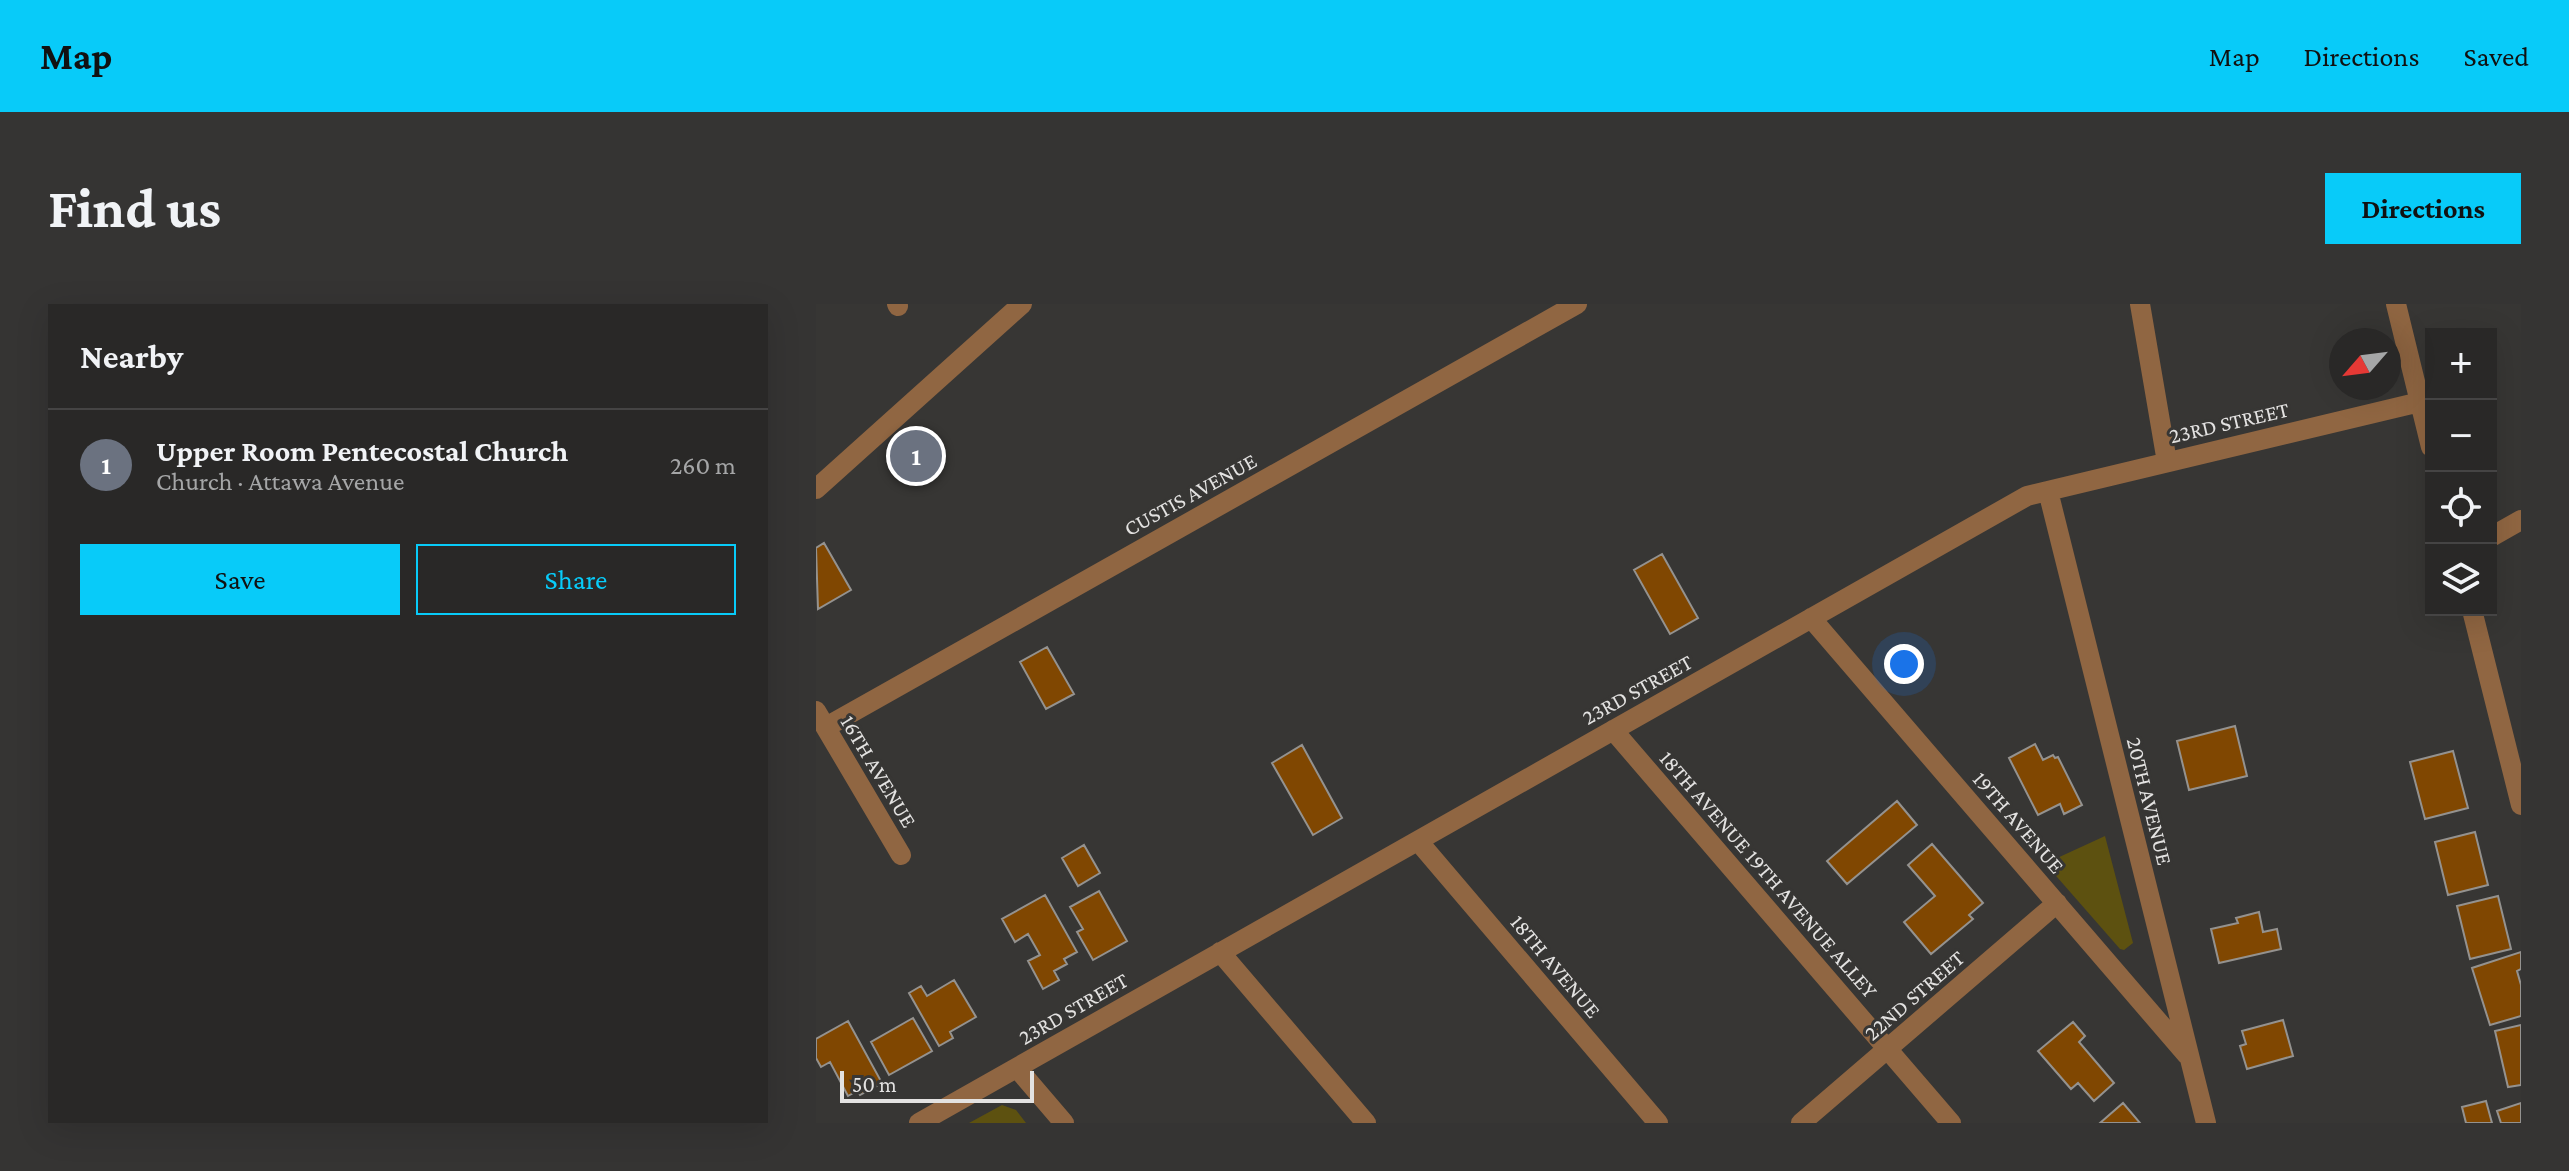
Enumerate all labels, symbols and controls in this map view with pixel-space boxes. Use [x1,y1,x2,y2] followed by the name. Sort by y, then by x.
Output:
[40,35,113,77] text: Map
[2209,41,2260,72] text: Map
[2304,41,2419,72] text: Directions
[2463,41,2529,72] text: Saved
[2325,173,2521,244] button: Directions
[48,177,221,239] text: Find us
[2329,328,2401,400] north arrow
[2425,328,2497,616] map controls
[2425,328,2497,400] button: +
[80,338,183,375] text: Nearby
[2167,397,2291,448] street label: 23RD STREET
[2425,400,2497,472] button: −
[890,426,942,486] pin: 1
[156,434,568,467] text: Upper Room Pentecostal Church
[1120,448,1261,541] street label: CUSTIS AVENUE
[101,451,111,480] text: 1
[670,451,736,480] text: 260 m
[156,467,404,496] text: Church · Attawa Avenue
[2425,472,2497,544] button: locate
[80,544,400,615] button: Save
[416,544,736,615] button: Share
[2425,544,2497,616] button: layers
[1884,644,1924,684] your location
[1578,649,1697,730] street label: 23RD STREET
[835,711,922,832] street label: 16TH AVENUE
[2122,735,2177,868] street label: 20TH AVENUE
[1655,746,1883,1003] street label: 18TH AVENUE 19TH AVENUE ALLEY
[1968,766,2070,878] street label: 19TH AVENUE
[1505,910,1606,1023] street label: 18TH AVENUE
[1859,945,1969,1046] street label: 22ND STREET
[1014,967,1132,1050] street label: 23RD STREET
[840,1067,1034,1103] scale bar
[852,1072,897,1097] text: 50 m

